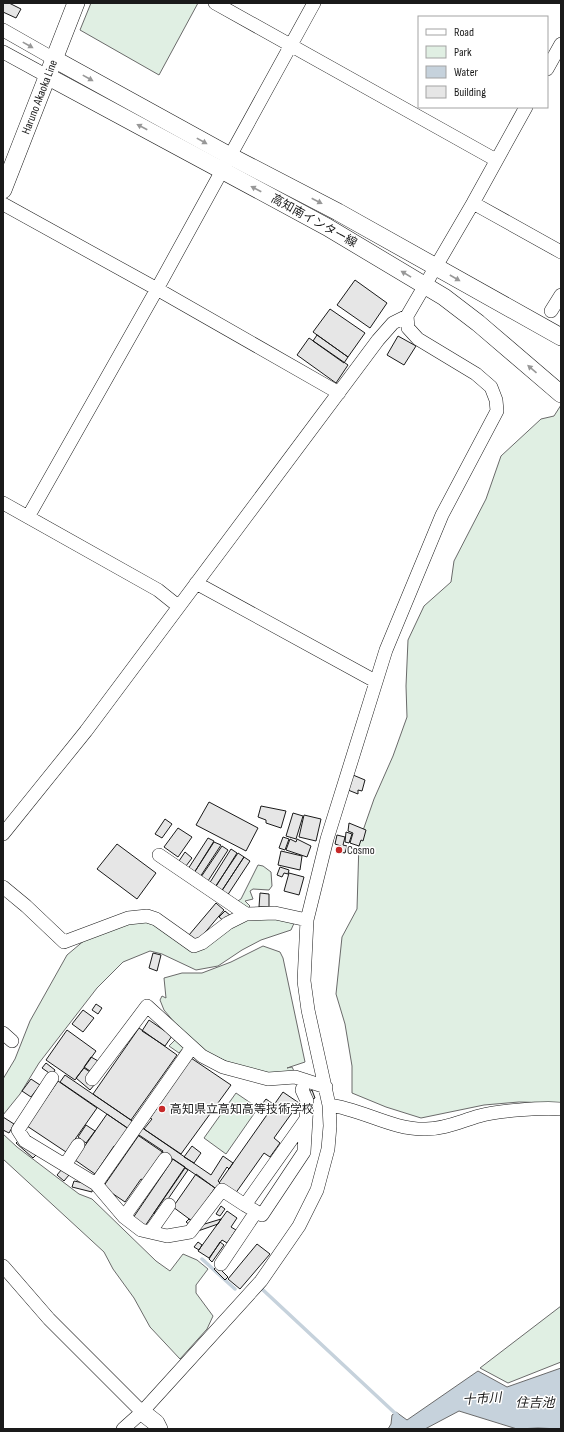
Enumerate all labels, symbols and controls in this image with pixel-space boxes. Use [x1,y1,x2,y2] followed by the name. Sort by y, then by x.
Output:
[418,16,548,108] legend
[454,25,474,40] text: Road
[22,41,34,48] one-way arrow
[454,45,472,60] text: Park
[18,57,61,136] street label: Haruno Akaoka Line
[454,65,478,80] text: Water
[82,74,94,81] one-way arrow
[454,85,486,100] text: Building
[136,124,148,131] one-way arrow
[196,137,207,144] one-way arrow
[250,186,262,192] one-way arrow
[268,191,360,251] street label: 高知南インター線
[311,197,323,204] one-way arrow
[400,270,412,277] one-way arrow
[449,274,461,281] one-way arrow
[526,364,537,373] one-way arrow
[347,843,375,858] place label: Cosmo
[334,845,344,855] marker: Cosmo
[170,1102,314,1117] place label: 高知県立高知高等技術学校
[157,1104,167,1114] marker: 高知県立高知高等技術学校
[462,1390,504,1408] water label: 十市川
[515,1395,556,1411] water label: 住吉池

